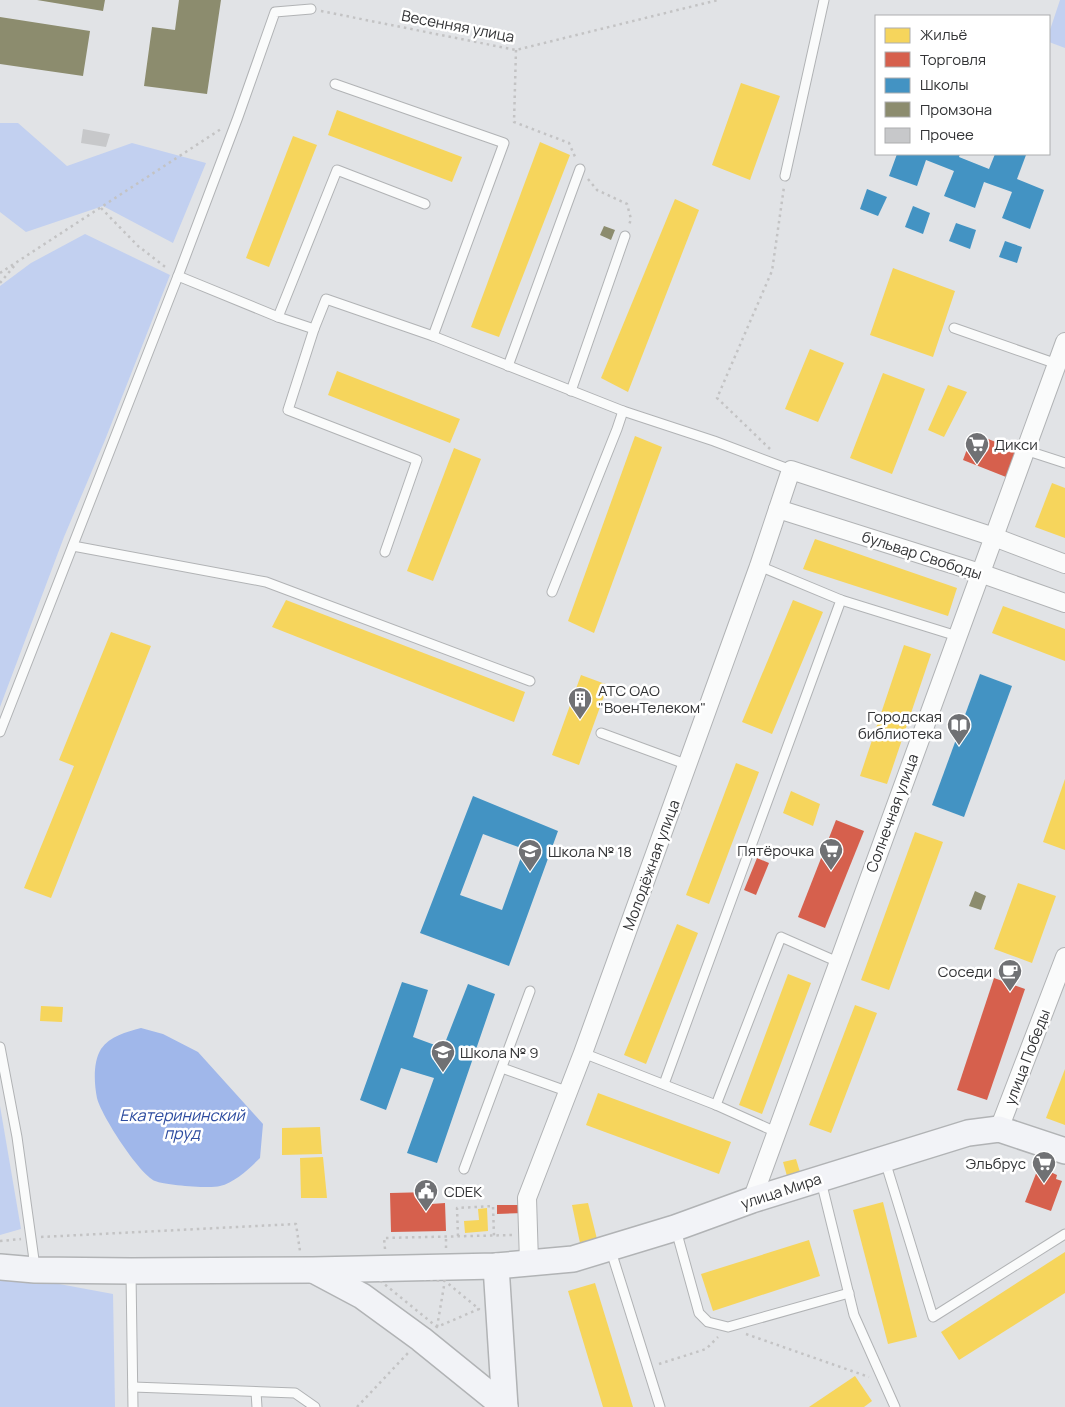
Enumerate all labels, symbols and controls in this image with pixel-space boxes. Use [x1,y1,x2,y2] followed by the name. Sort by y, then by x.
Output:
[400,5,516,47] street label: Весенняя улица
[875,15,1050,155] legend
[920,24,968,45] text: Жильё
[920,49,986,70] text: Торговля
[920,74,968,95] text: Школы
[920,99,992,120] text: Промзона
[920,124,974,145] text: Прочее
[964,431,990,465] supermarket icon: Дикси
[994,434,1038,455] place label: Дикси
[859,526,985,584] street label: бульвар Свободы
[598,680,706,718] place label: АТС ОАО "ВоенТелеком"
[567,686,593,720] building icon: АТС ОАО "ВоенТелеком"
[858,706,942,744] place label: Городская библиотека
[946,712,972,746] library icon: Городская библиотека
[861,751,923,875] street label: Солнечная улица
[618,797,684,933] street label: Молодёжная улица
[818,837,844,871] supermarket icon: Пятёрочка
[517,838,543,872] school or university icon: Школа № 18
[737,840,814,861] place label: Пятёрочка
[548,841,632,862] place label: Школа № 18
[997,958,1023,992] cafe icon: Соседи
[938,961,992,982] place label: Соседи
[999,1006,1055,1108] street label: улица Победы
[430,1039,456,1073] school or university icon: Школа № 9
[460,1042,539,1063] place label: Школа № 9
[120,1104,246,1144] water label: Екатерининский пруд
[1031,1150,1057,1184] supermarket icon: Эльбрус
[966,1153,1026,1174] place label: Эльбрус
[738,1168,824,1214] street label: улица Мира
[413,1178,439,1212] public building icon: CDEK
[444,1181,482,1202] place label: CDEK

